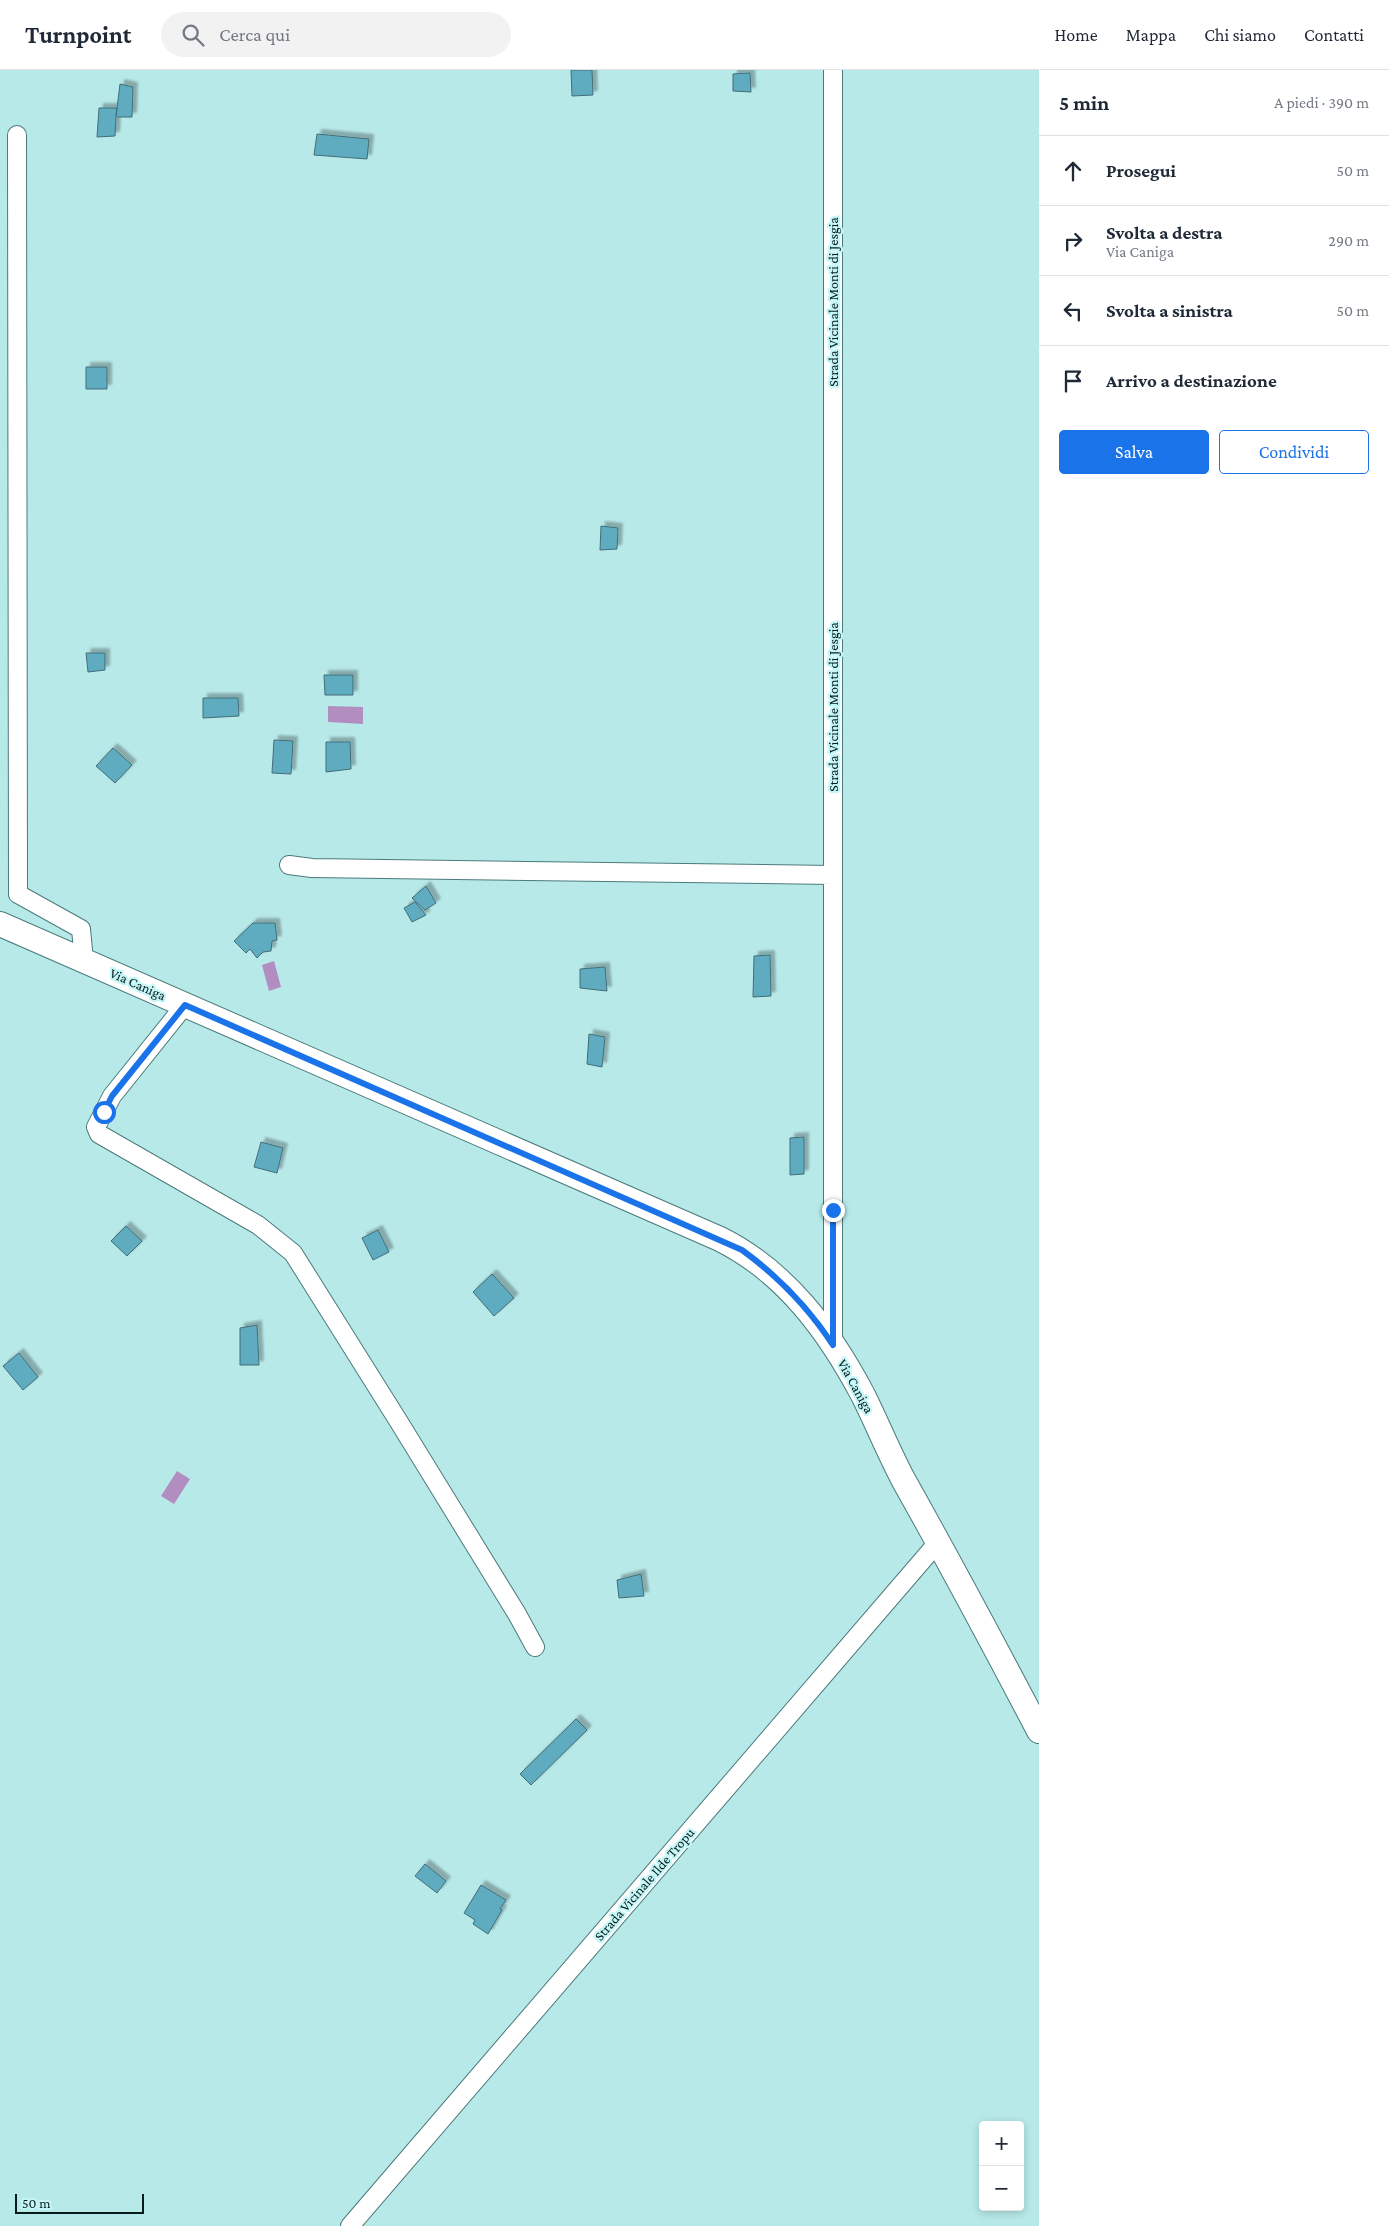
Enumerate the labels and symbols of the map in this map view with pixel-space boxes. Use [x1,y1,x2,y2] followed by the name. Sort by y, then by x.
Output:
[825,217,841,387] street label: Strada Vicinale Monti di Jesgia
[825,622,841,792] street label: Strada Vicinale Monti di Jesgia
[108,965,169,1004] street label: Via Caniga
[93,1101,116,1124] route start
[822,1199,845,1222] route end
[835,1356,878,1416] street label: Via Caniga
[591,1824,698,1944] street label: Strada Vicinale Ilde Tropu
[15,2191,144,2214] scale bar

